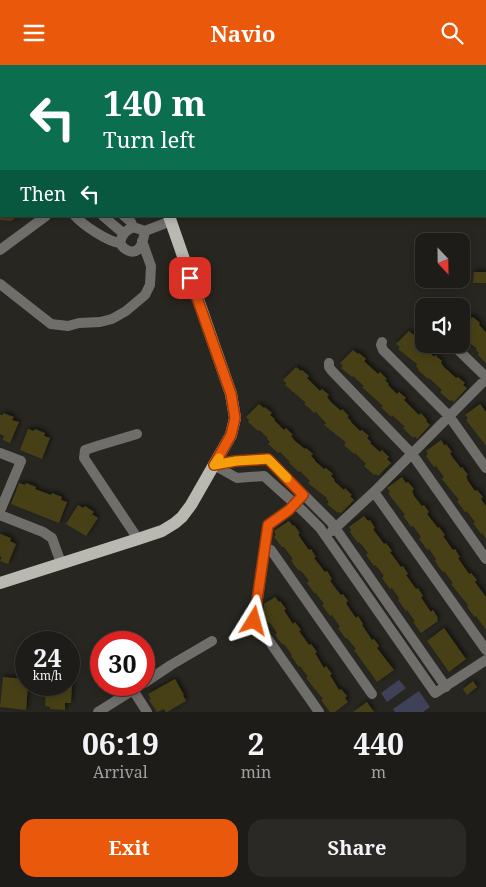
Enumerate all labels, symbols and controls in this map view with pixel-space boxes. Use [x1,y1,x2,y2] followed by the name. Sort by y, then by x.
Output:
[210,18,276,48] text: Navio
[20,19,48,47] icon: menu
[438,19,466,47] icon: search
[103,79,206,126] text: 140 m
[20,85,85,150] icon: left
[103,124,195,154] text: Turn left
[76,180,104,208] icon: left
[20,181,66,207] text: Then
[415,233,470,287] north arrow
[415,233,470,353] map controls
[169,257,211,299] pin
[176,264,204,292] icon: arrive
[415,298,470,353] button: sound
[227,594,279,646] position arrow
[90,631,155,696] speed limit sign: 30
[33,640,62,674] text: 24
[33,667,62,684] text: km/h
[82,723,159,764] text: 06:19
[248,723,264,764] text: 2
[353,723,404,764] text: 440
[93,761,148,783] text: Arrival
[241,761,271,783] text: min
[371,761,386,783] text: m
[20,819,238,877] button: Exit
[248,819,466,877] button: Share

